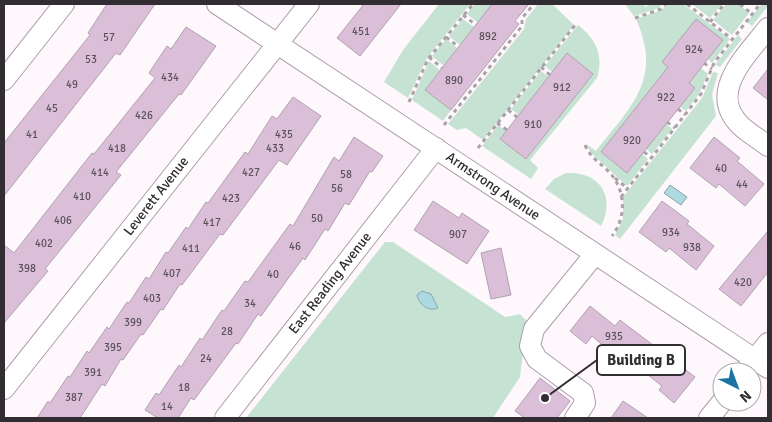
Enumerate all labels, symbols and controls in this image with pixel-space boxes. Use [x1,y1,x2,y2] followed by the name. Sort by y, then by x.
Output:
[352,25,370,38] house number: 451
[479,30,497,43] house number: 892
[103,31,115,44] house number: 57
[685,43,703,56] house number: 924
[85,53,97,66] house number: 53
[161,71,179,84] house number: 434
[445,74,463,87] house number: 890
[66,78,78,91] house number: 49
[553,81,571,94] house number: 912
[657,91,675,104] house number: 922
[46,102,58,115] house number: 45
[135,109,153,122] house number: 426
[524,118,542,131] house number: 910
[26,128,38,141] house number: 41
[275,128,293,141] house number: 435
[623,134,641,147] house number: 920
[108,142,126,155] house number: 418
[266,142,284,155] house number: 433
[443,148,543,224] street label: Armstrong Avenue
[120,153,192,239] street label: Leverett Avenue
[715,162,727,175] house number: 40
[91,166,109,179] house number: 414
[242,166,260,179] house number: 427
[340,168,352,181] house number: 58
[736,178,748,191] house number: 44
[331,182,343,195] house number: 56
[73,190,91,203] house number: 410
[222,192,240,205] house number: 423
[311,212,323,225] house number: 50
[54,214,72,227] house number: 406
[203,216,221,229] house number: 417
[662,226,680,239] house number: 934
[449,228,467,241] house number: 907
[285,229,375,337] street label: East Reading Avenue
[35,237,53,250] house number: 402
[289,240,301,253] house number: 46
[683,241,701,254] house number: 938
[182,242,200,255] house number: 411
[18,262,36,275] house number: 398
[163,267,181,280] house number: 407
[267,268,279,281] house number: 40
[734,276,752,289] house number: 420
[143,292,161,305] house number: 403
[244,297,256,310] house number: 34
[124,316,142,329] house number: 399
[221,325,233,338] house number: 28
[605,330,623,343] house number: 935
[104,341,122,354] house number: 395
[597,345,685,375] callout: Building B
[607,351,675,369] text: Building B
[200,352,212,365] house number: 24
[712,362,762,412] north arrow
[84,366,102,379] house number: 391
[178,381,190,394] house number: 18
[736,387,755,406] text: N
[65,391,83,404] house number: 387
[161,400,173,413] house number: 14

